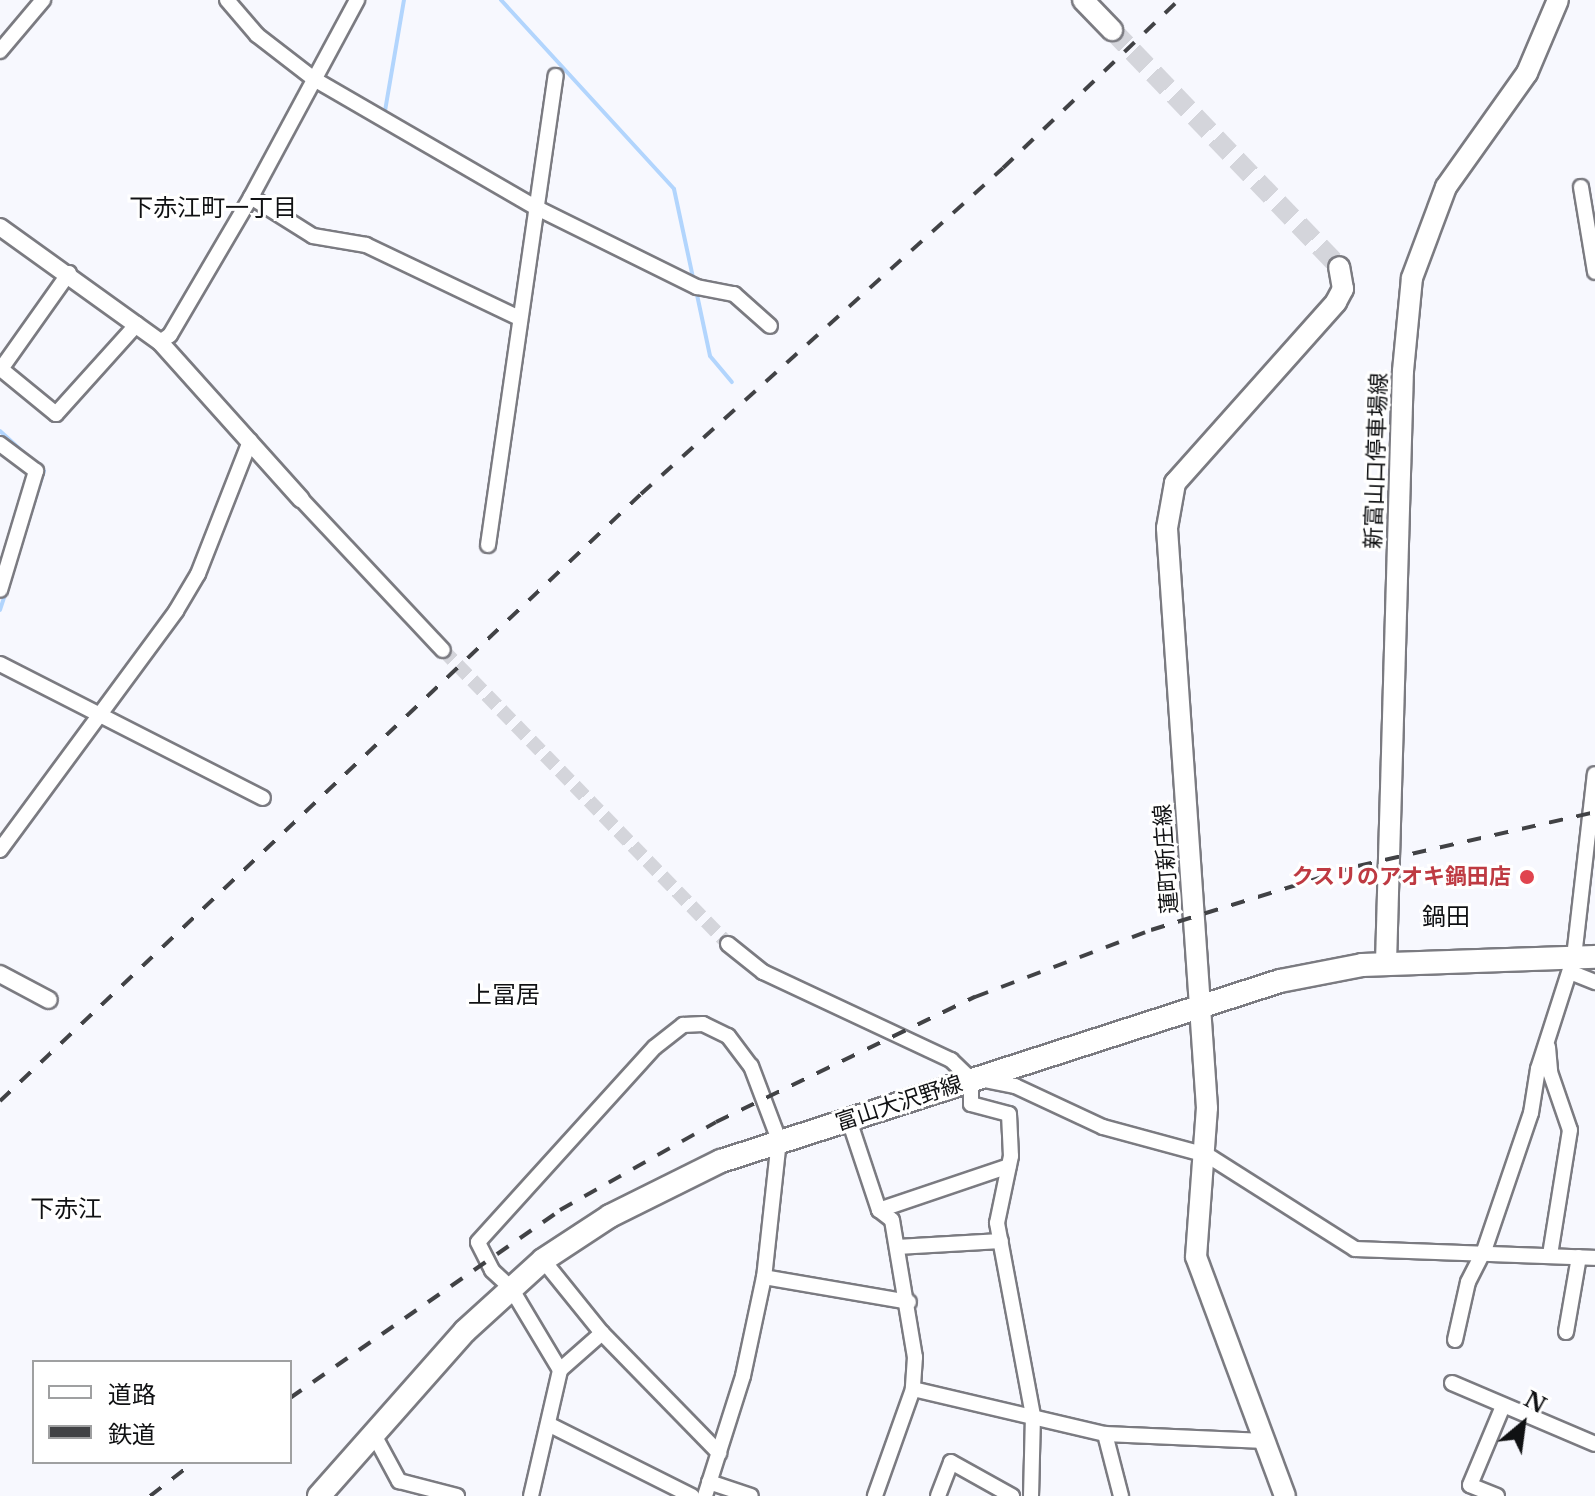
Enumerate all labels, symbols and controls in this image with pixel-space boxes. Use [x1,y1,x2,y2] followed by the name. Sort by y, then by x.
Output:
[129,194,297,222] district label: 下赤江町一丁目
[1360,373,1392,549] street label: 新富山口停車場線
[1149,803,1183,915] street label: 蓮町新庄線
[1291,864,1511,890] place label: クスリのアオキ鍋田店
[1518,868,1536,886] marker: クスリのアオキ鍋田店
[1422,903,1470,931] district label: 鍋田
[468,981,540,1009] district label: 上冨居
[832,1070,966,1136] street label: 富山大沢野線
[30,1195,102,1223] district label: 下赤江
[32,1360,292,1464] legend
[108,1380,156,1409] text: 道路
[1483,1384,1563,1464] north arrow
[1519,1386,1550,1419] text: N
[108,1420,156,1449] text: 鉄道

